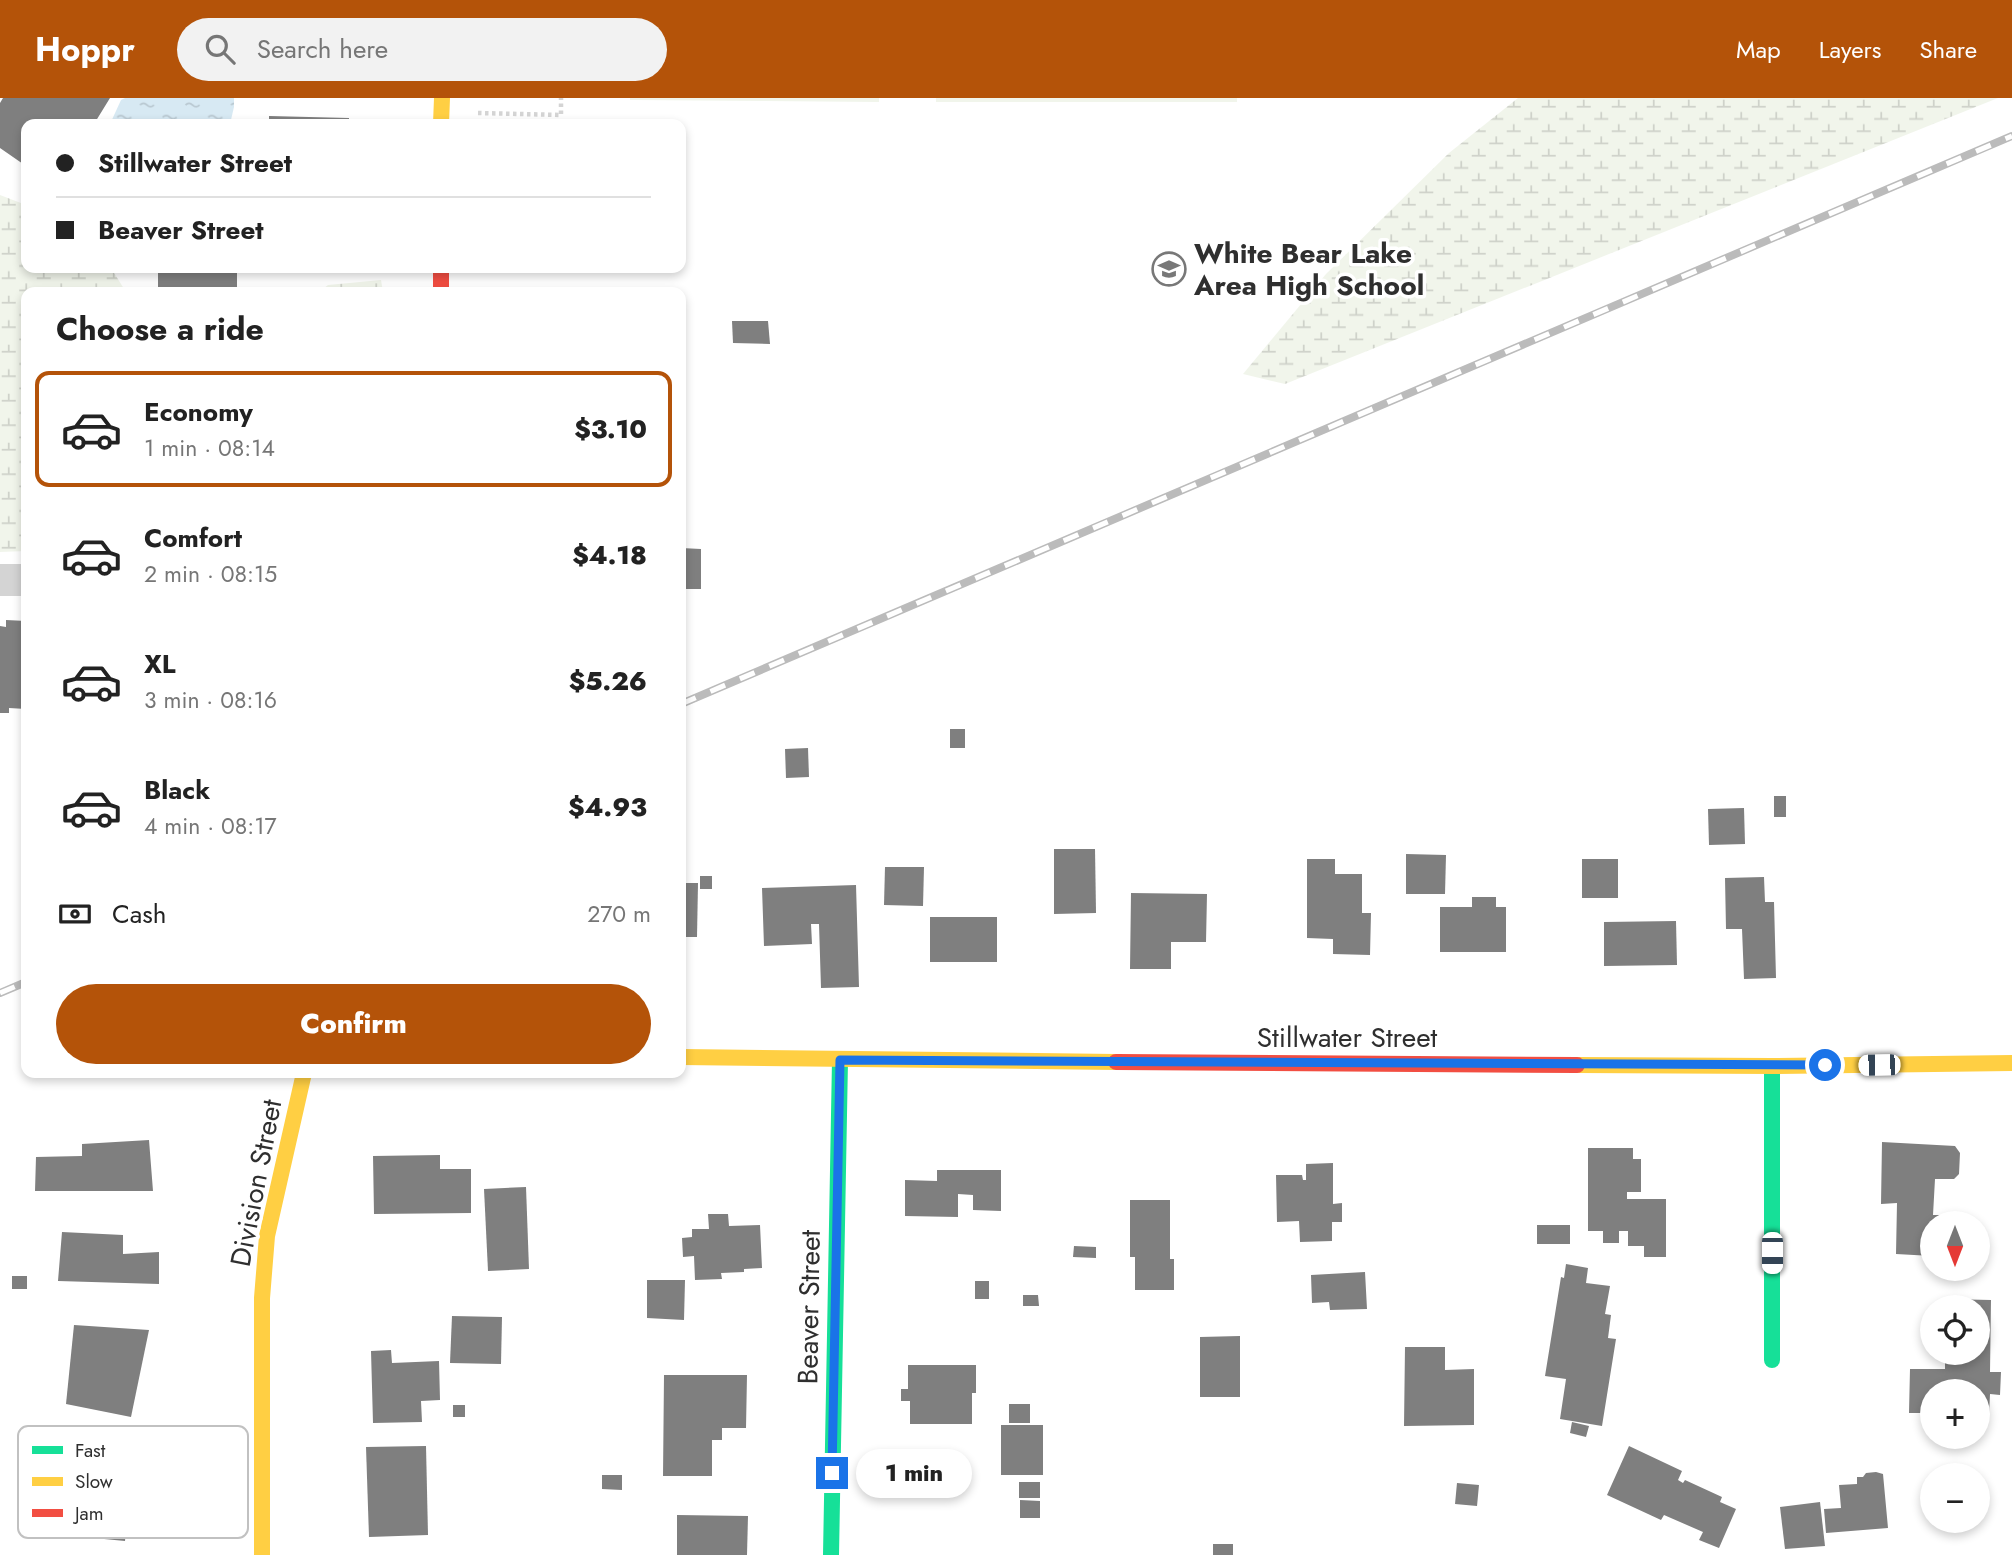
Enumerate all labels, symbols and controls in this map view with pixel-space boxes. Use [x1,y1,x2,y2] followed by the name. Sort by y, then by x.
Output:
[177,18,667,81] search box
[35,26,135,73] text: Hoppr
[201,30,239,68] icon: search
[257,30,388,68] text: Search here
[1736,32,1781,67] text: Map
[1819,32,1881,67] text: Layers
[1919,32,1977,67] text: Share
[98,144,292,182] text: Stillwater Street
[98,211,264,249] text: Beaver Street
[1193,233,1424,306] place label: White Bear Lake Area High School
[1150,250,1188,288] school or university icon: White Bear Lake Area High School
[56,306,264,352] text: Choose a ride
[144,393,253,431] text: Economy
[60,398,123,461] icon: car
[574,410,647,448] text: $3.10
[144,431,275,465] text: 1 min · 08:14
[144,519,242,557] text: Comfort
[60,524,123,587] icon: car
[572,536,647,574] text: $4.18
[144,557,277,591] text: 2 min · 08:15
[144,645,176,683] text: XL
[60,650,123,713] icon: car
[569,662,647,700] text: $5.26
[144,683,277,717] text: 3 min · 08:16
[144,771,210,809] text: Black
[60,776,123,839] icon: car
[568,788,647,826] text: $4.93
[144,809,277,843] text: 4 min · 08:17
[56,895,94,933] icon: cash
[112,895,166,933] text: Cash
[587,897,651,931] text: 270 m
[56,984,651,1064] button: Confirm
[1257,1017,1438,1058] street label: Stillwater Street
[1809,1049,1841,1081] route start
[1858,1054,1901,1076] car
[220,1096,292,1270] street label: Division Street
[1920,1211,1990,1281] north arrow
[1920,1211,1990,1533] map controls
[787,1229,831,1385] street label: Beaver Street
[1762,1232,1783,1274] car
[1920,1295,1990,1365] button: locate
[1920,1379,1990,1449] button: +
[18,1426,248,1538] legend
[75,1437,106,1464] text: Fast
[856,1448,972,1498] callout: 1 min
[885,1456,943,1490] text: 1 min
[816,1457,848,1489] route end
[1920,1463,1990,1533] button: −
[75,1468,113,1495] text: Slow
[72,1500,104,1527] text: Jam

